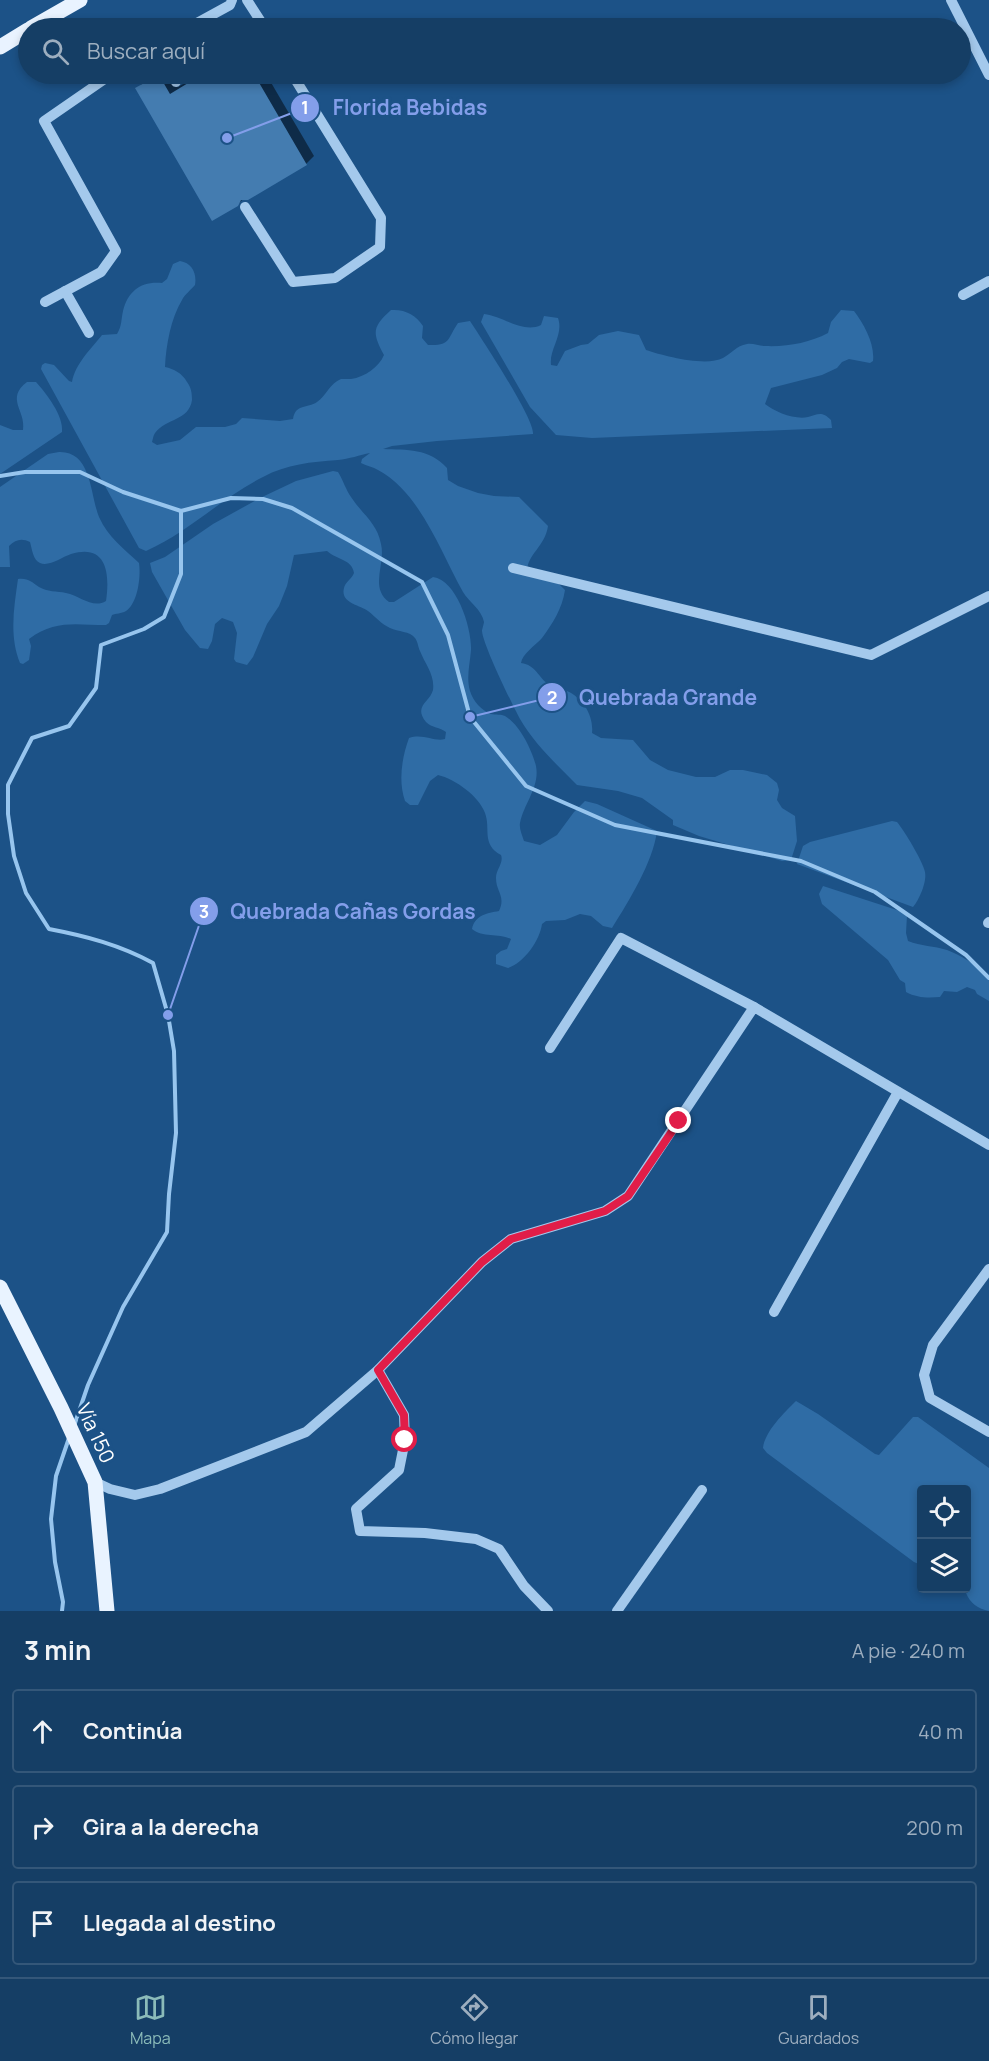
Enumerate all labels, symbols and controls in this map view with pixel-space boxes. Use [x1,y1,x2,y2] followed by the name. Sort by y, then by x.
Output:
[18,18,971,84] search box
[39,35,72,68] icon: search
[87,36,205,66] text: Buscar aquí
[290,89,499,128] callout: Florida Bebidas
[333,93,487,121] text: Florida Bebidas
[301,95,309,119] text: 1
[537,678,769,717] callout: Quebrada Grande
[579,683,757,711] text: Quebrada Grande
[547,685,557,709] text: 2
[189,892,488,931] callout: Quebrada Cañas Gordas
[230,897,476,925] text: Quebrada Cañas Gordas
[199,899,209,923] text: 3
[665,1107,691,1133] route end
[70,1399,122,1467] street label: Vía 150
[391,1426,417,1452] route start
[917,1485,971,1593] map controls
[917,1485,971,1539] button: locate
[917,1539,971,1593] button: layers
[24,1632,91,1668] text: 3 min
[852,1637,965,1664] text: A pie · 240 m
[26,1715,59,1748] icon: ahead
[83,1716,183,1746] text: Continúa
[918,1718,963,1745] text: 40 m
[26,1811,59,1844] icon: right
[83,1812,259,1842] text: Gira a la derecha
[906,1814,963,1841] text: 200 m
[26,1907,59,1940] icon: arrive
[83,1908,276,1938] text: Llegada al destino
[130,1991,171,2049] tab: Mapa
[430,1991,518,2049] tab: Cómo llegar
[778,1991,859,2049] tab: Guardados

